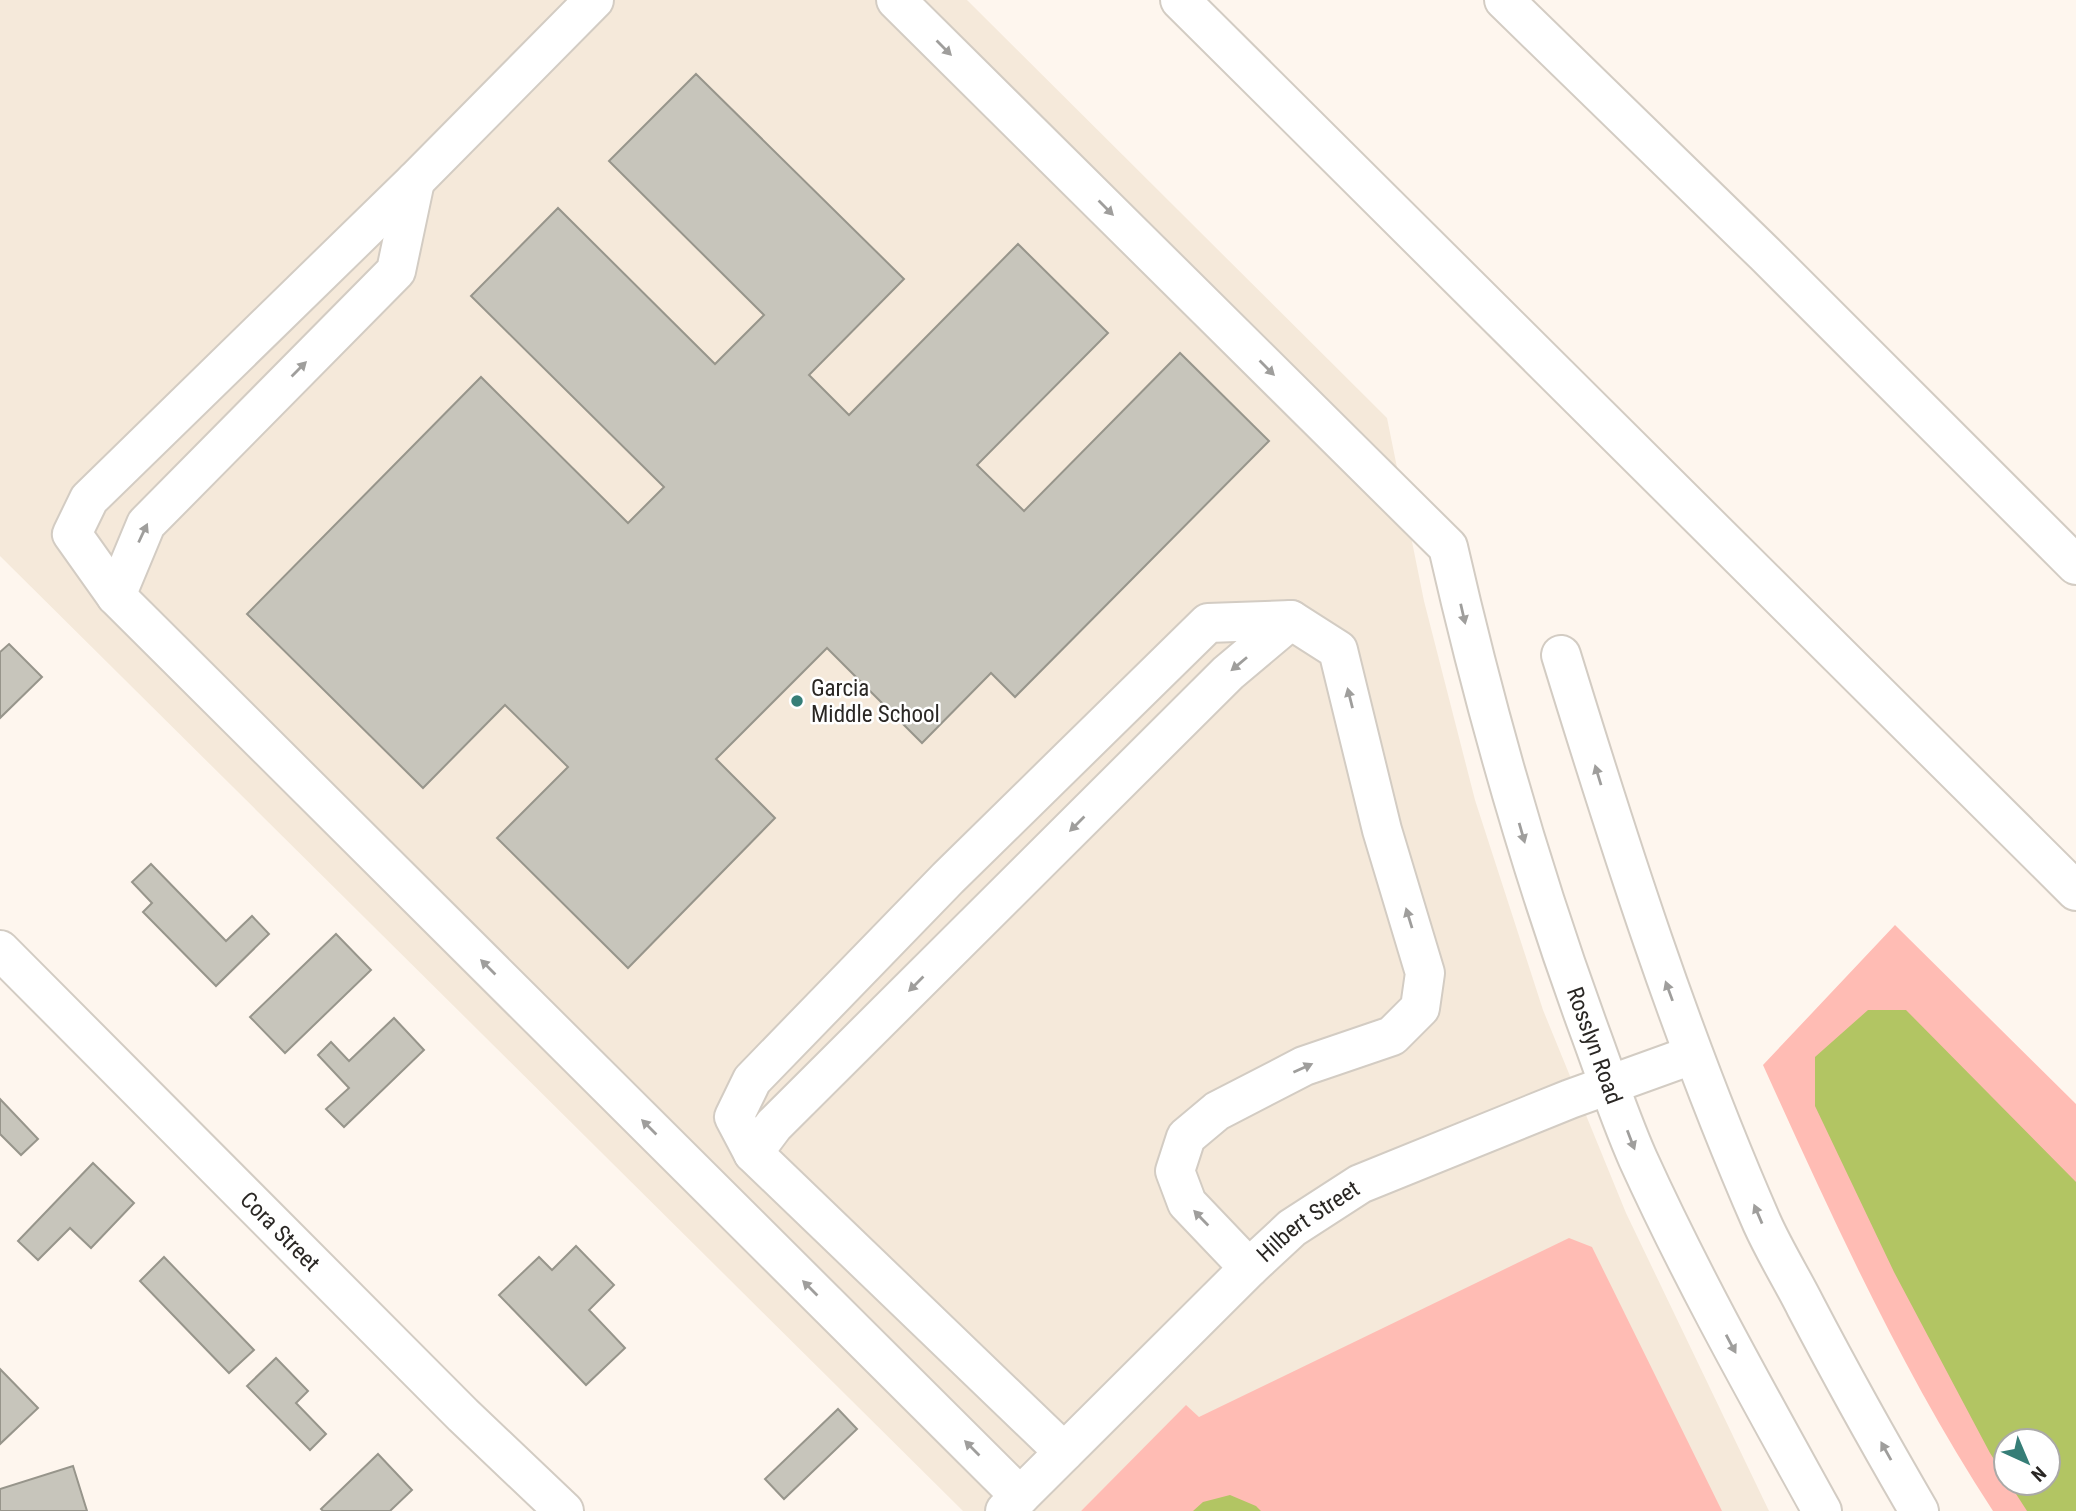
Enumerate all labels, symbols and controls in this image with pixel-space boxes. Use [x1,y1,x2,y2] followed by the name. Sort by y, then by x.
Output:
[936,40,952,56] one-way arrow
[1097,200,1114,217] one-way arrow
[1259,360,1276,377] one-way arrow
[291,361,307,377] one-way arrow
[137,523,149,543] one-way arrow
[1458,603,1469,625] one-way arrow
[1231,656,1248,671] one-way arrow
[811,675,940,728] place label: Garcia Middle School
[1344,687,1355,709] one-way arrow
[789,693,805,709] marker: Garcia Middle School
[1592,764,1602,785] one-way arrow
[1069,815,1086,832] one-way arrow
[1517,822,1528,844] one-way arrow
[1403,907,1413,928] one-way arrow
[480,959,497,975] one-way arrow
[908,976,924,992] one-way arrow
[1663,980,1674,1001] one-way arrow
[1561,983,1628,1108] street label: Rosslyn Road
[1293,1062,1314,1073] one-way arrow
[642,1119,658,1136] one-way arrow
[1626,1129,1637,1150] one-way arrow
[1251,1175,1364,1267] street label: Hilbert Street
[235,1186,325,1277] street label: Cora Street
[1753,1203,1764,1224] one-way arrow
[1194,1210,1210,1227] one-way arrow
[802,1279,819,1296] one-way arrow
[1724,1335,1736,1355] one-way arrow
[1992,1427,2062,1497] north arrow
[963,1440,980,1457] one-way arrow
[1880,1442,1892,1461] one-way arrow
[2026,1462,2051,1486] text: N

